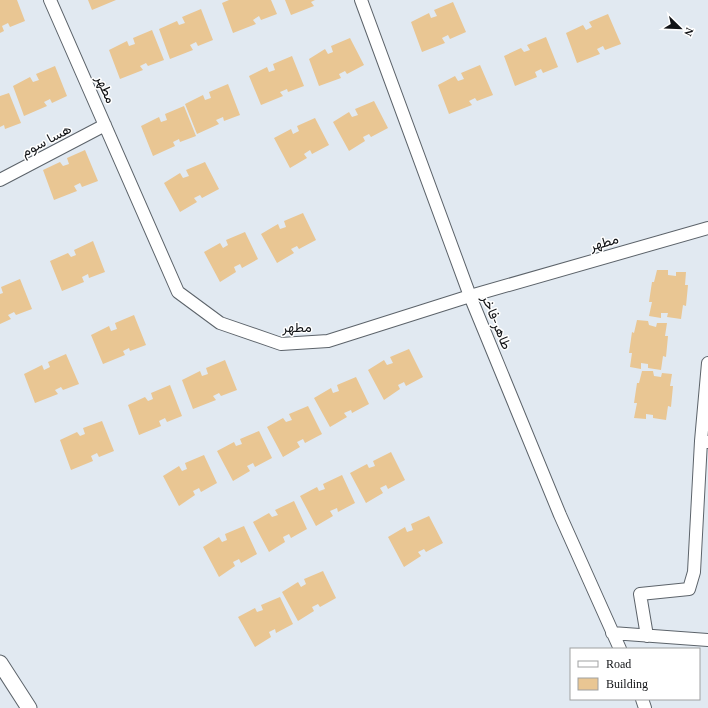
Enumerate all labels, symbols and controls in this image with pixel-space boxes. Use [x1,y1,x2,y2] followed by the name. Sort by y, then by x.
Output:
[660,8,700,48] north arrow
[682,26,696,38] text: N
[91,72,118,106] street label: مطهر
[19,121,74,161] street label: هسا سوم
[587,231,621,255] street label: مطهر
[478,292,514,352] street label: طاهر-فاخر
[281,320,312,336] street label: مطهر
[570,648,700,700] legend
[606,657,631,671] text: Road
[606,677,648,691] text: Building

